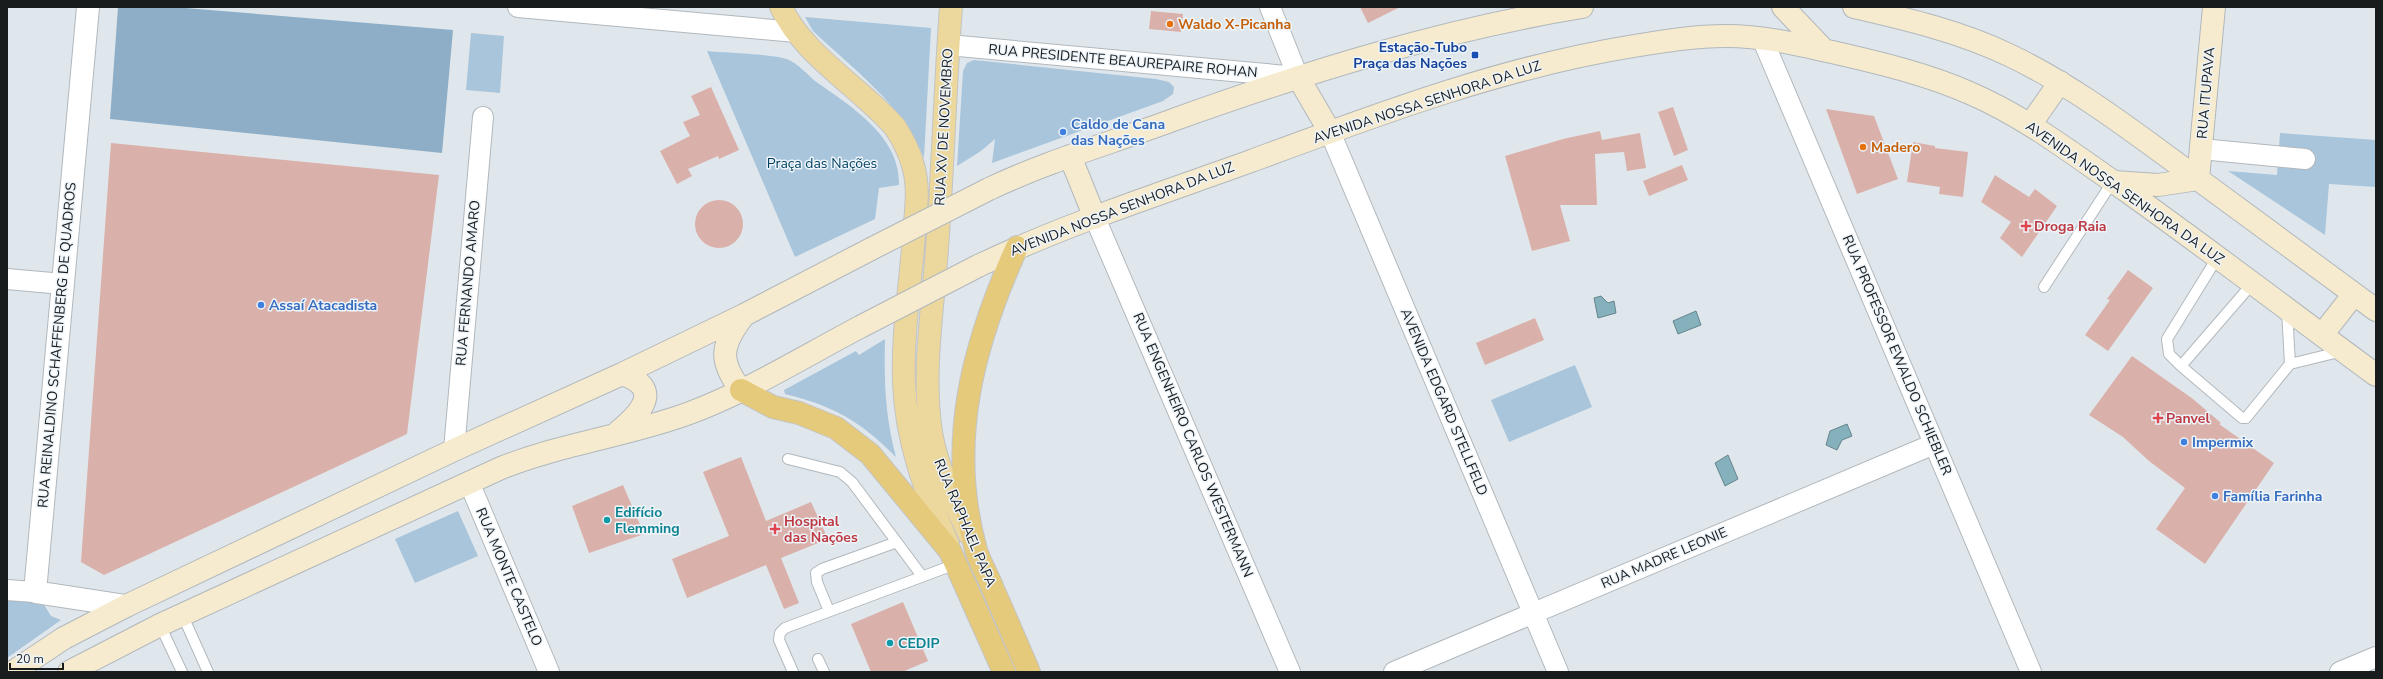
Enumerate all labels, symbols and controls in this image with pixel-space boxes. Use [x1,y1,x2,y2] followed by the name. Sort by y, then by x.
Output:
[1178,15,1291,34] place label: Waldo X-Picanha
[1165,19,1175,29] marker: Waldo X-Picanha
[1353,38,1467,73] place label: Estação-Tubo Praça das Nações
[988,40,1258,82] street label: RUA PRESIDENTE BEAUREPAIRE ROHAN
[2193,46,2219,140] street label: RUA ITUPAVA
[930,48,958,206] street label: RUA XV DE NOVEMBRO
[1470,50,1480,60] marker: Estação-Tubo Praça das Nações
[1311,56,1543,148] street label: AVENIDA NOSSA SENHORA DA LUZ
[1071,115,1165,150] place label: Caldo de Cana das Nações
[2022,117,2228,269] street label: AVENIDA NOSSA SENHORA DA LUZ
[1058,127,1068,137] marker: Caldo de Cana das Nações
[1871,138,1920,157] place label: Madero
[1858,142,1868,152] marker: Madero
[767,154,878,173] park label: Praça das Nações
[1007,157,1237,261] street label: AVENIDA NOSSA SENHORA DA LUZ
[33,181,81,509] street label: RUA REINALDINO SCHAFFENBERG DE QUADROS
[451,199,485,367] street label: RUA FERNANDO AMARO
[2034,217,2106,236] place label: Droga Raia
[2021,221,2031,231] marker: Droga Raia
[1838,232,1956,478] street label: RUA PROFESSOR EWALDO SCHIEBLER
[269,296,377,315] place label: Assaí Atacadista
[256,300,266,310] marker: Assaí Atacadista
[1396,306,1492,498] street label: AVENIDA EDGARD STELLFELD
[1128,310,1258,580] street label: RUA ENGENHEIRO CARLOS WESTERMANN
[2166,409,2210,428] place label: Panvel
[2153,413,2163,423] marker: Panvel
[2192,433,2254,452] place label: Impermix
[2179,437,2189,447] marker: Impermix
[929,456,1001,590] street label: RUA RAPHAEL PAPA
[2223,487,2322,506] place label: Família Farinha
[2210,491,2220,501] marker: Família Farinha
[615,503,680,538] place label: Edifício Flemming
[471,505,547,649] street label: RUA MONTE CASTELO
[784,512,858,547] place label: Hospital das Nações
[602,515,612,525] marker: Edifício Flemming
[769,523,781,535] marker: Hospital das Nações
[1598,523,1730,593] street label: RUA MADRE LEONIE
[898,634,940,653] place label: CEDIP
[885,638,895,648] marker: CEDIP
[10,645,63,671] scale bar
[16,651,44,667] text: 20 m

